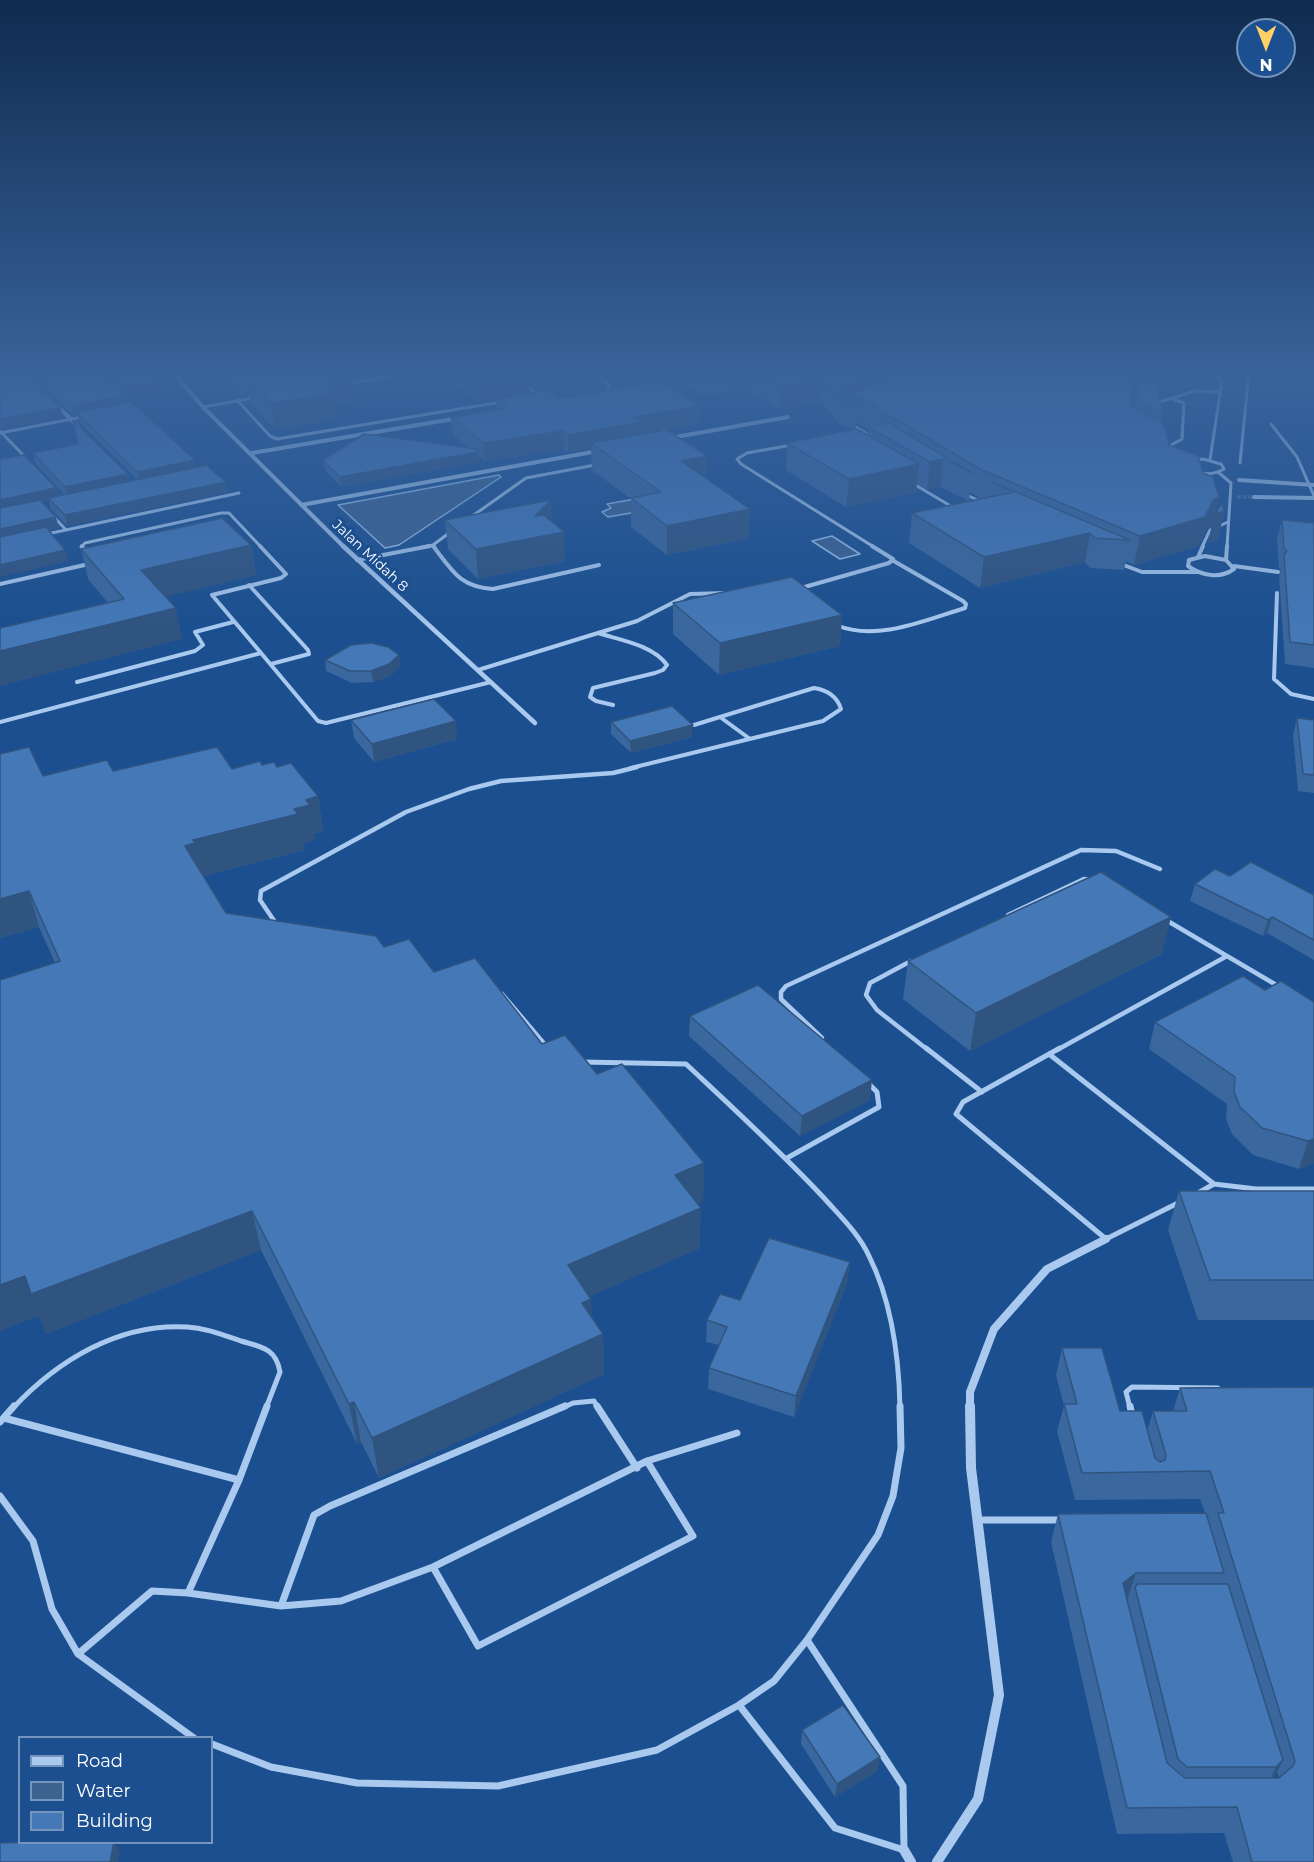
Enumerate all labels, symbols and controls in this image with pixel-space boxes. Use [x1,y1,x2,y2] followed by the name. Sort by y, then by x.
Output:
[1236,18,1296,78] north arrow
[1260,55,1272,74] text: N
[329,517,411,595] street label: Jalan Midah 8
[18,1736,213,1844] legend
[76,1750,123,1772] text: Road
[76,1780,131,1802] text: Water
[76,1810,153,1832] text: Building

